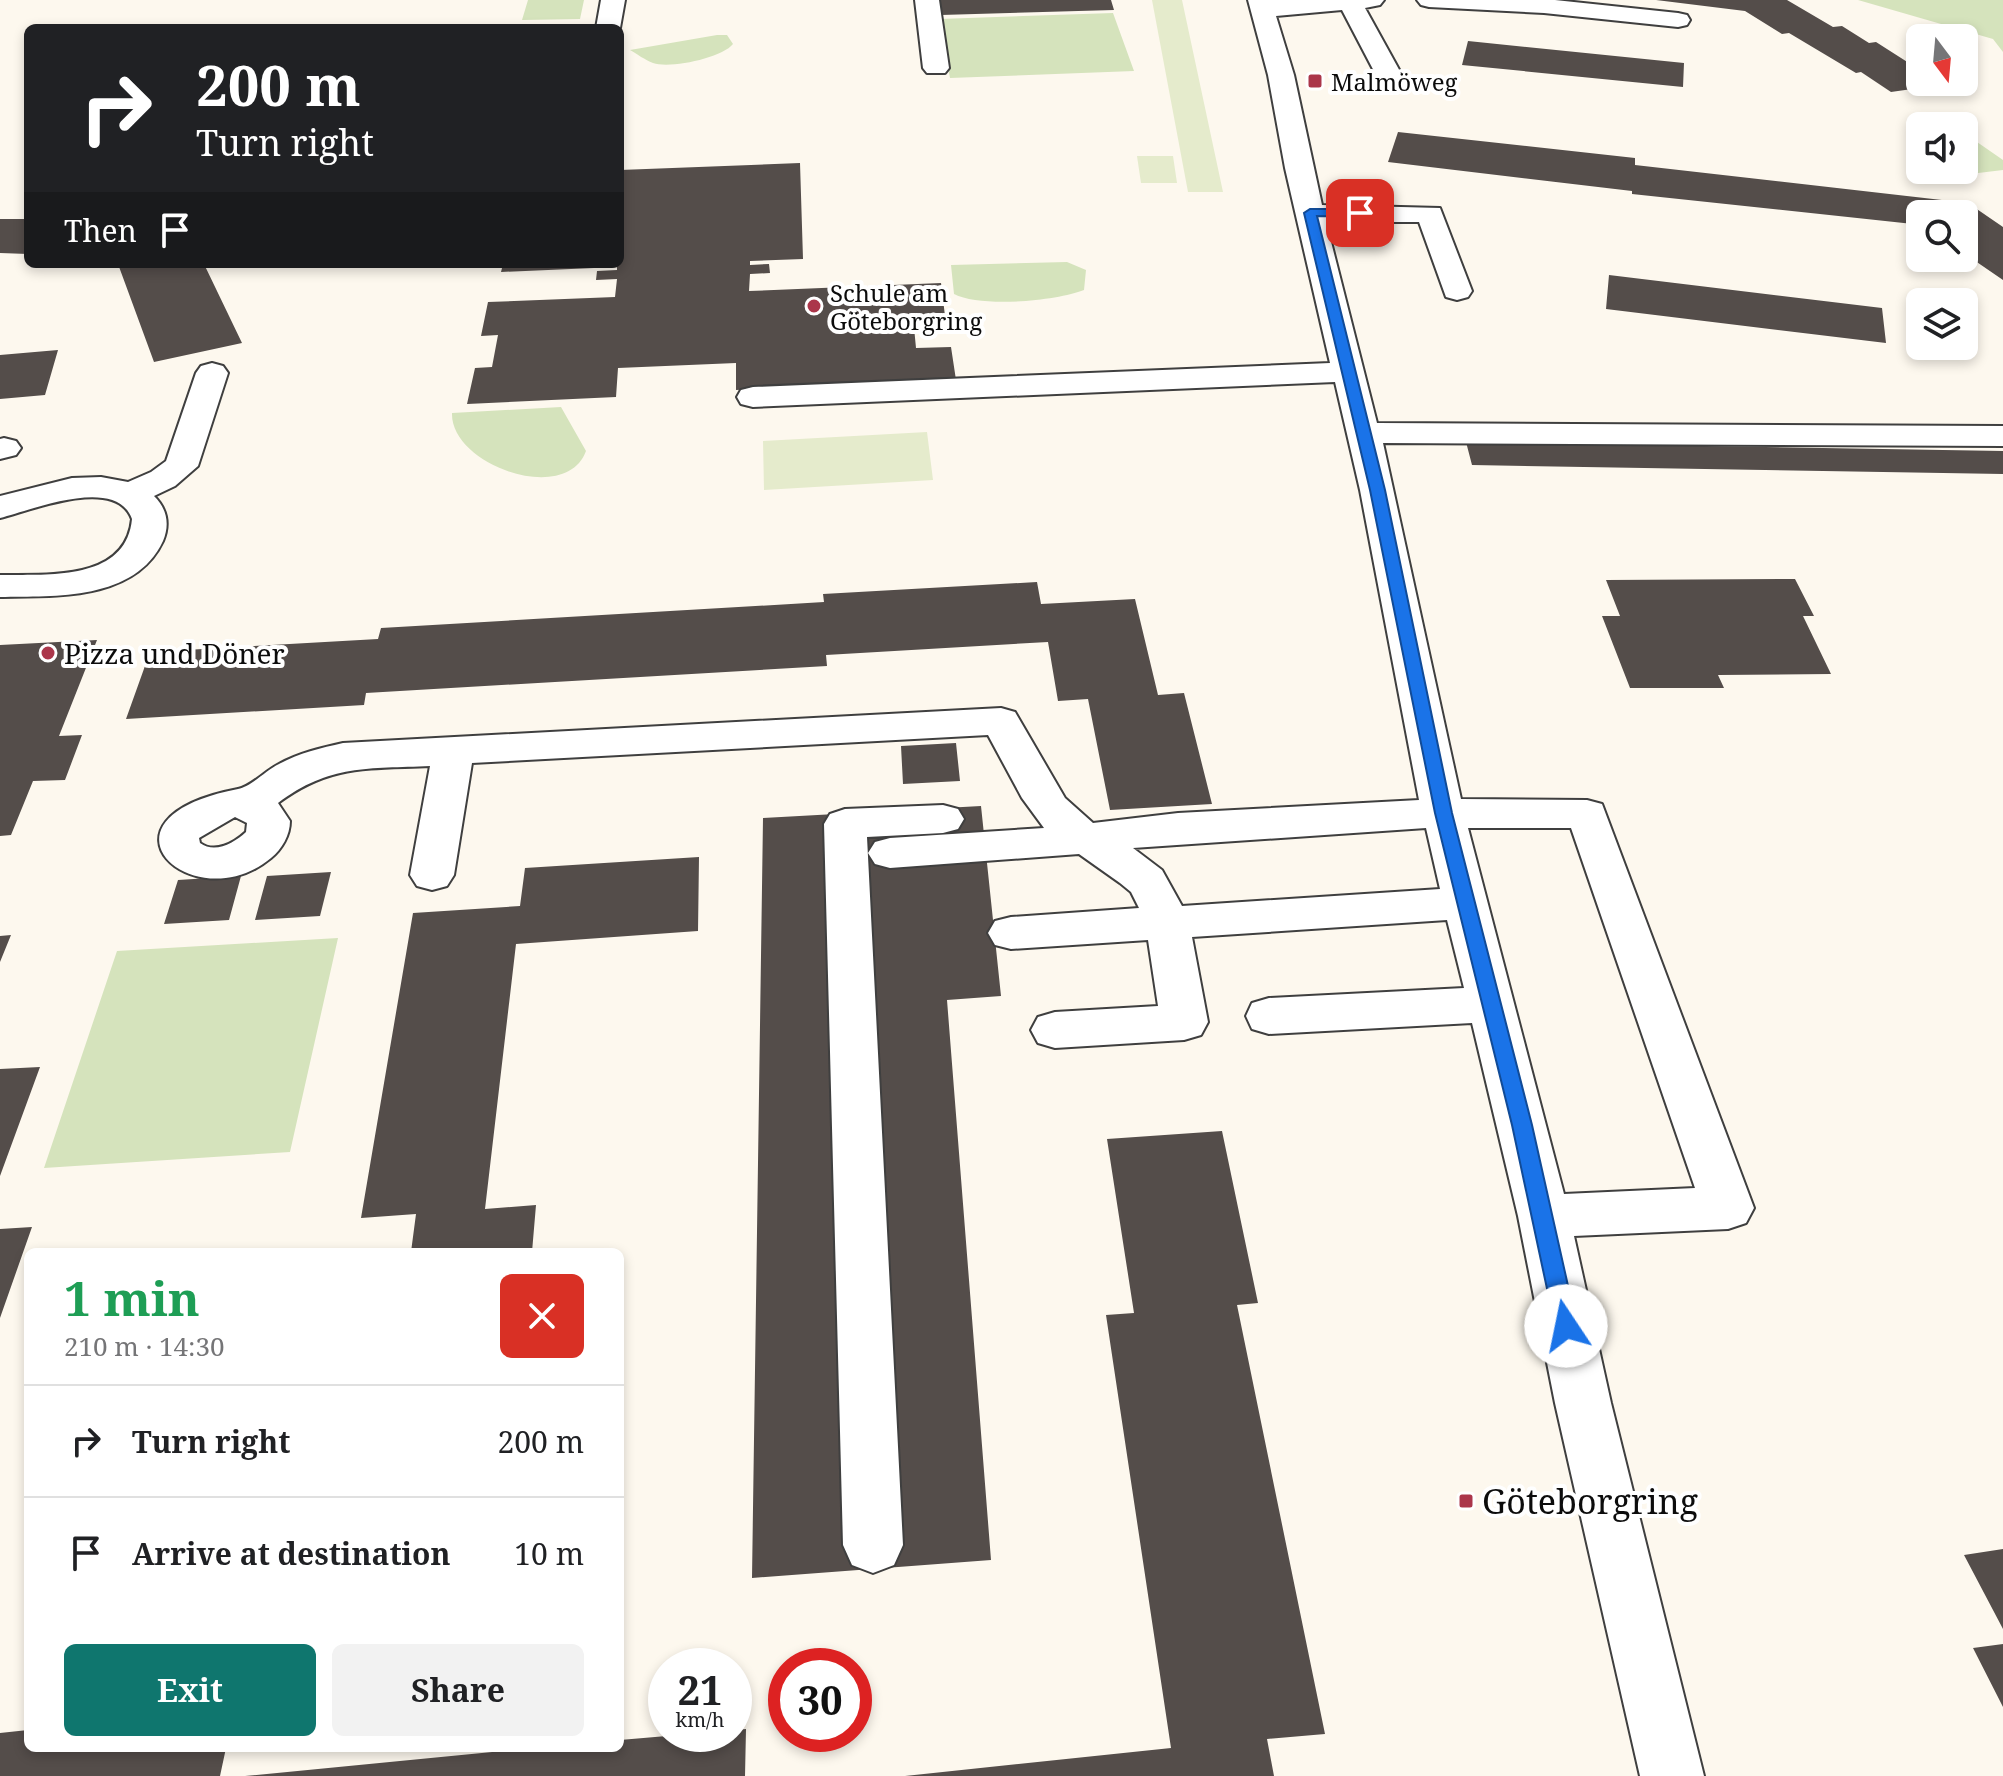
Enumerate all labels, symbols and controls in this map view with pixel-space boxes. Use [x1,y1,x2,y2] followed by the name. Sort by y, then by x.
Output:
[1906,24,1978,96] north arrow
[1906,24,1978,360] map controls
[196,46,361,122] text: 200 m
[64,56,168,160] icon: right
[1331,65,1458,98] place label: Malmöweg
[1306,72,1324,90] marker: Malmöweg
[1906,112,1978,184] button: sound
[196,118,374,167] text: Turn right
[1326,179,1394,247] pin
[1338,191,1382,235] icon: arrive
[1906,200,1978,272] button: search
[153,208,197,252] icon: arrive
[64,210,137,251] text: Then
[830,276,983,337] place label: Schule am Göteborgring
[1906,288,1978,360] button: layers
[805,297,823,315] marker: Schule am Göteborgring
[64,634,285,672] place label: Pizza und Döner
[39,644,57,662] marker: Pizza und Döner
[64,1265,200,1330] text: 1 min
[500,1274,584,1358] button: close
[1524,1284,1608,1368] position arrow
[64,1328,225,1364] text: 210 m · 14:30
[64,1419,108,1463] icon: right
[132,1421,290,1462] text: Turn right
[498,1421,584,1462] text: 200 m
[1482,1478,1698,1524] place label: Göteborgring
[1457,1492,1475,1510] marker: Göteborgring
[64,1531,108,1575] icon: arrive
[132,1533,451,1574] text: Arrive at destination
[514,1533,584,1574] text: 10 m
[64,1644,316,1736] button: Exit
[332,1644,584,1736] button: Share
[768,1648,872,1752] speed limit sign: 30
[677,1662,723,1717] text: 21
[675,1706,725,1733] text: km/h

